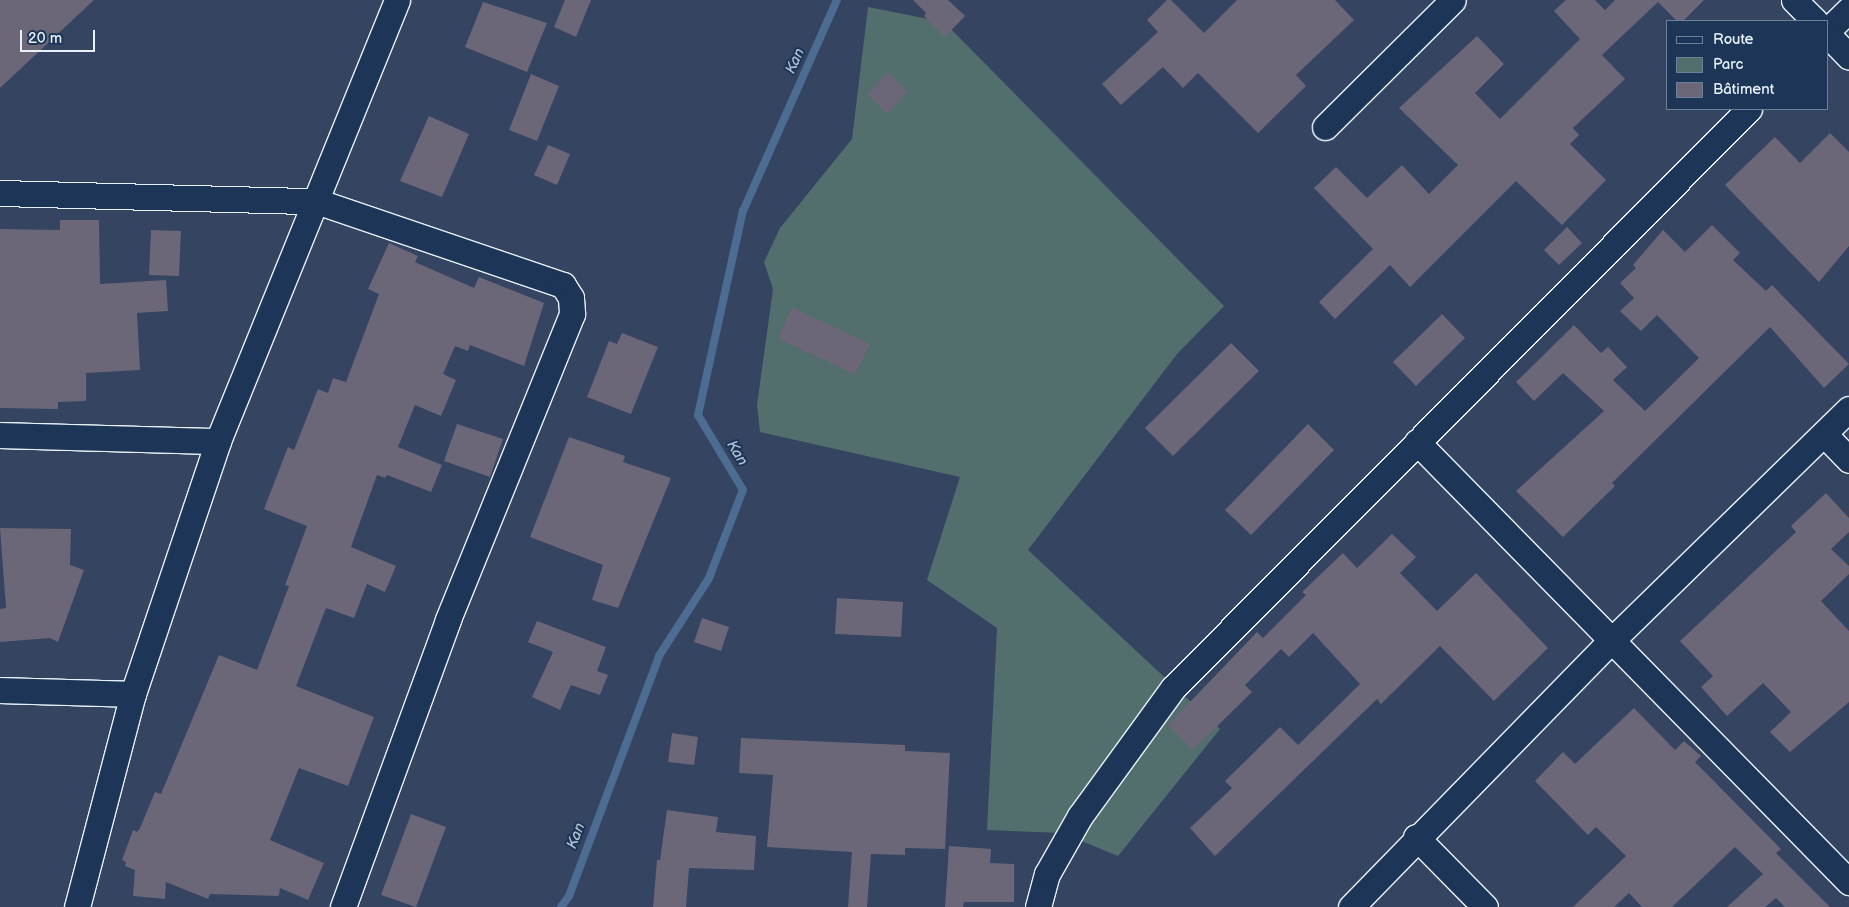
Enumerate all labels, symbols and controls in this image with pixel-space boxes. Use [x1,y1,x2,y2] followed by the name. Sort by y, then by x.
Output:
[22,20,98,52] scale bar
[1666,20,1829,110] legend
[28,29,62,48] text: 20 m
[1713,30,1753,49] text: Route
[781,45,809,77] water label: Kan
[1713,55,1743,74] text: Parc
[1713,80,1774,99] text: Bâtiment
[722,437,752,469] water label: Kan
[563,820,589,852] water label: Kan

